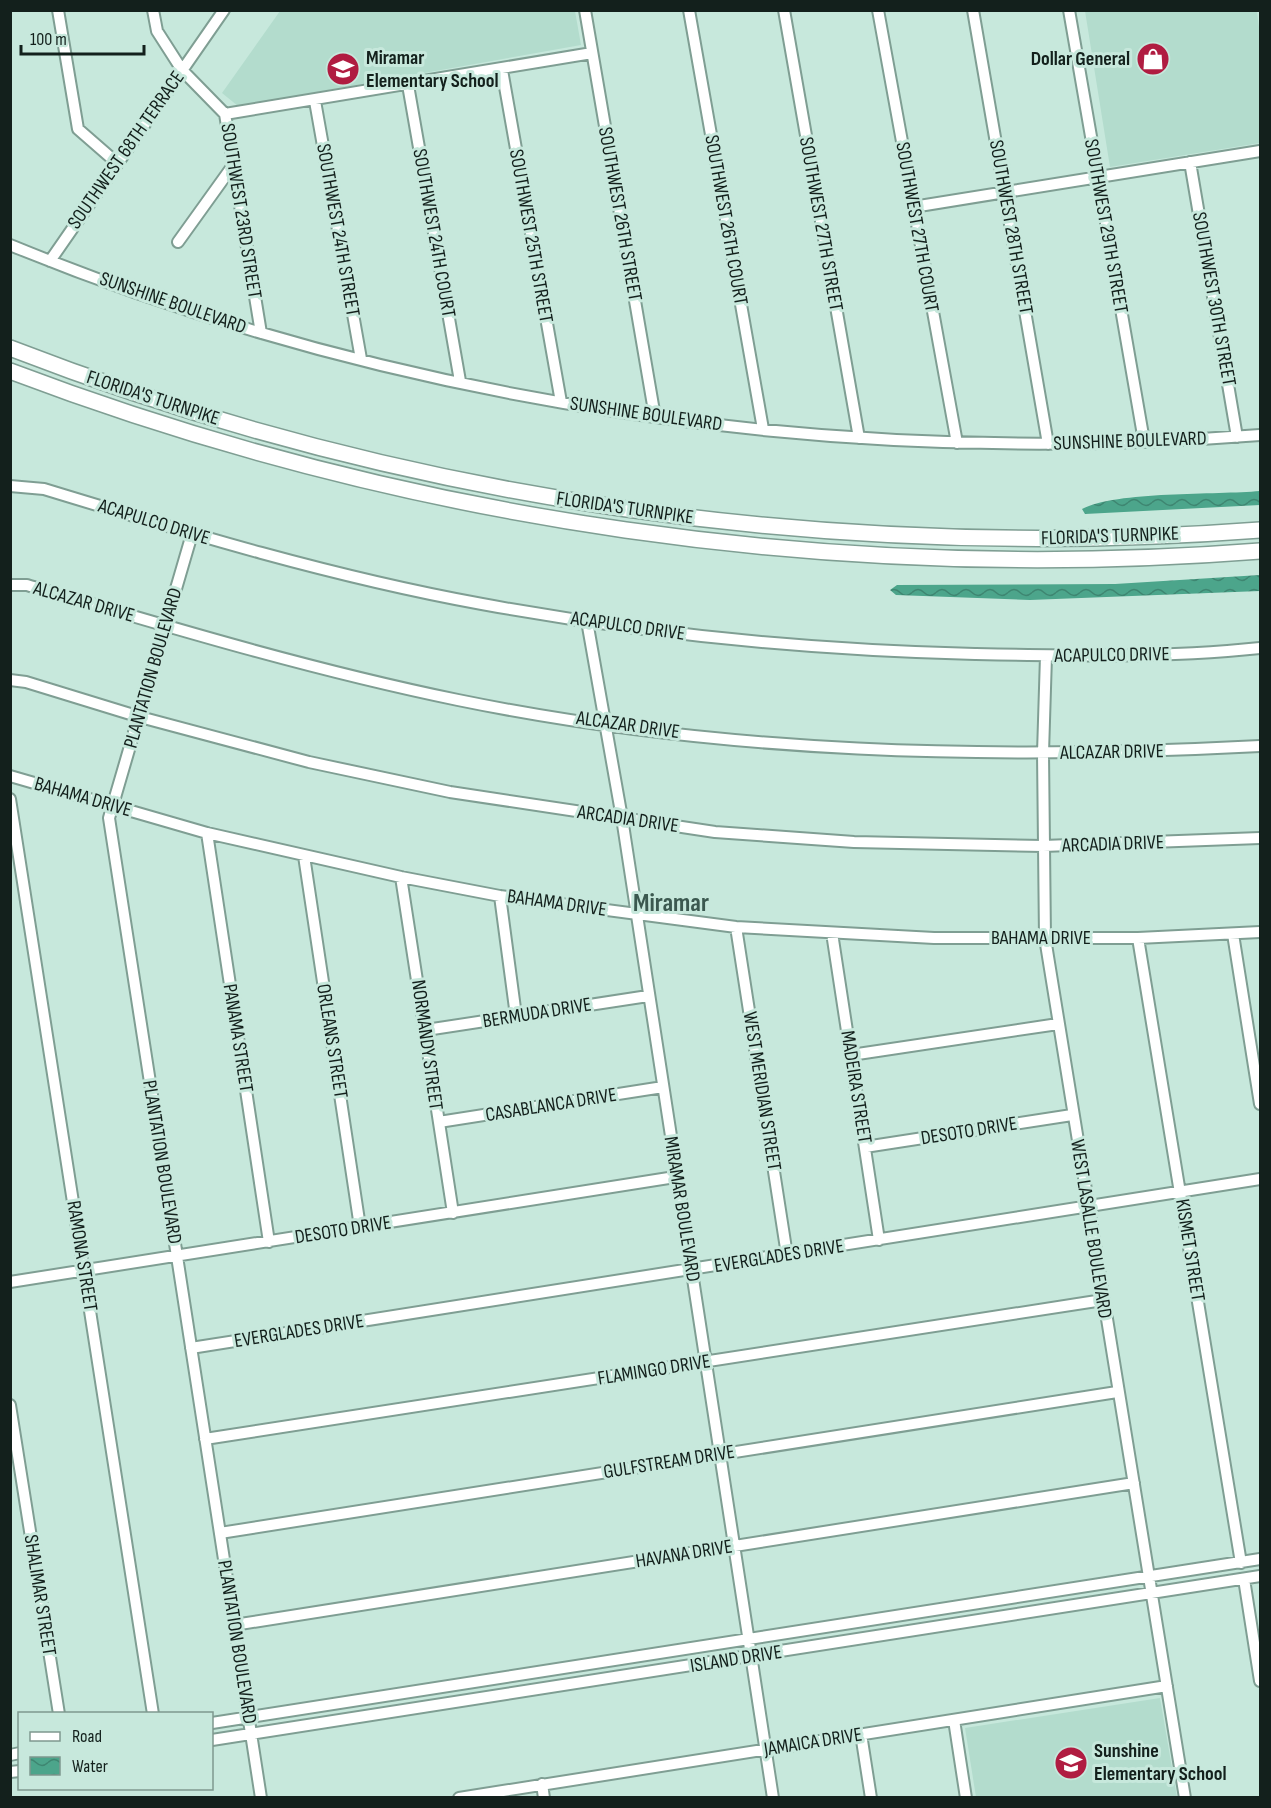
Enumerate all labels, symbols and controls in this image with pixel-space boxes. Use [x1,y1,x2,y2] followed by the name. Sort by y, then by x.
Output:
[21,18,144,56] scale bar
[30,29,67,50] text: 100 m
[1135,41,1171,77] shop icon: Dollar General
[366,46,499,93] place label: Miramar Elementary School
[1031,47,1130,71] place label: Dollar General
[325,51,361,87] school or university icon: Miramar Elementary School
[62,66,190,234] street label: SOUTHWEST 68TH TERRACE
[215,122,267,300] street label: SOUTHWEST 23RD STREET
[593,125,647,303] street label: SOUTHWEST 26TH STREET
[699,133,753,307] street label: SOUTHWEST 26TH COURT
[794,135,848,313] street label: SOUTHWEST 27TH STREET
[1079,137,1133,315] street label: SOUTHWEST 29TH STREET
[984,138,1038,316] street label: SOUTHWEST 28TH STREET
[890,140,944,314] street label: SOUTHWEST 27TH COURT
[311,142,365,318] street label: SOUTHWEST 24TH STREET
[407,147,461,319] street label: SOUTHWEST 24TH COURT
[504,147,558,325] street label: SOUTHWEST 25TH STREET
[1187,210,1241,388] street label: SOUTHWEST 30TH STREET
[97,267,249,339] street label: SUNSHINE BOULEVARD
[84,365,222,431] street label: FLORIDA'S TURNPIKE
[568,391,724,437] street label: SUNSHINE BOULEVARD
[1053,426,1207,456] street label: SUNSHINE BOULEVARD
[555,486,695,530] street label: FLORIDA'S TURNPIKE
[95,493,213,550] street label: ACAPULCO DRIVE
[1040,522,1180,550] street label: FLORIDA'S TURNPIKE
[30,576,137,628] street label: ALCAZAR DRIVE
[119,585,187,751] street label: PLANTATION BOULEVARD
[568,606,687,646] street label: ACAPULCO DRIVE
[1053,642,1170,668] street label: ACAPULCO DRIVE
[574,706,681,744] street label: ALCAZAR DRIVE
[1059,739,1164,765] street label: ALCAZAR DRIVE
[32,772,134,822] street label: BAHAMA DRIVE
[575,800,680,838] street label: ARCADIA DRIVE
[1061,830,1164,858] street label: ARCADIA DRIVE
[506,884,608,922] street label: BAHAMA DRIVE
[633,888,709,919] district label: Miramar
[991,926,1091,950] street label: BAHAMA DRIVE
[406,978,448,1112] street label: NORMANDY STREET
[218,982,258,1094] street label: PANAMA STREET
[311,982,353,1100] street label: ORLEANS STREET
[481,993,593,1033] street label: BERMUDA DRIVE
[738,1010,786,1172] street label: WEST MERIDIAN STREET
[835,1029,877,1145] street label: MADEIRA STREET
[137,1078,187,1246] street label: PLANTATION BOULEVARD
[484,1083,618,1127] street label: CASABLANCA DRIVE
[919,1112,1019,1150] street label: DESOTO DRIVE
[659,1135,705,1283] street label: MIRAMAR BOULEVARD
[1065,1138,1117,1320] street label: WEST LASALLE BOULEVARD
[1170,1197,1210,1303] street label: KISMET STREET
[61,1199,103,1313] street label: RAMONA STREET
[293,1211,393,1249] street label: DESOTO DRIVE
[712,1234,846,1278] street label: EVERGLADES DRIVE
[232,1309,366,1353] street label: EVERGLADES DRIVE
[596,1349,712,1391] street label: FLAMINGO DRIVE
[602,1440,736,1484] street label: GULFSTREAM DRIVE
[19,1533,61,1657] street label: SHALIMAR STREET
[634,1535,734,1573] street label: HAVANA DRIVE
[212,1558,262,1726] street label: PLANTATION BOULEVARD
[689,1640,783,1678] street label: ISLAND DRIVE
[18,1712,213,1790] legend
[761,1722,864,1762] street label: JAMAICA DRIVE
[72,1726,102,1747] text: Road
[1094,1739,1227,1786] place label: Sunshine Elementary School
[1053,1745,1089,1781] school or university icon: Sunshine Elementary School
[72,1756,108,1777] text: Water

